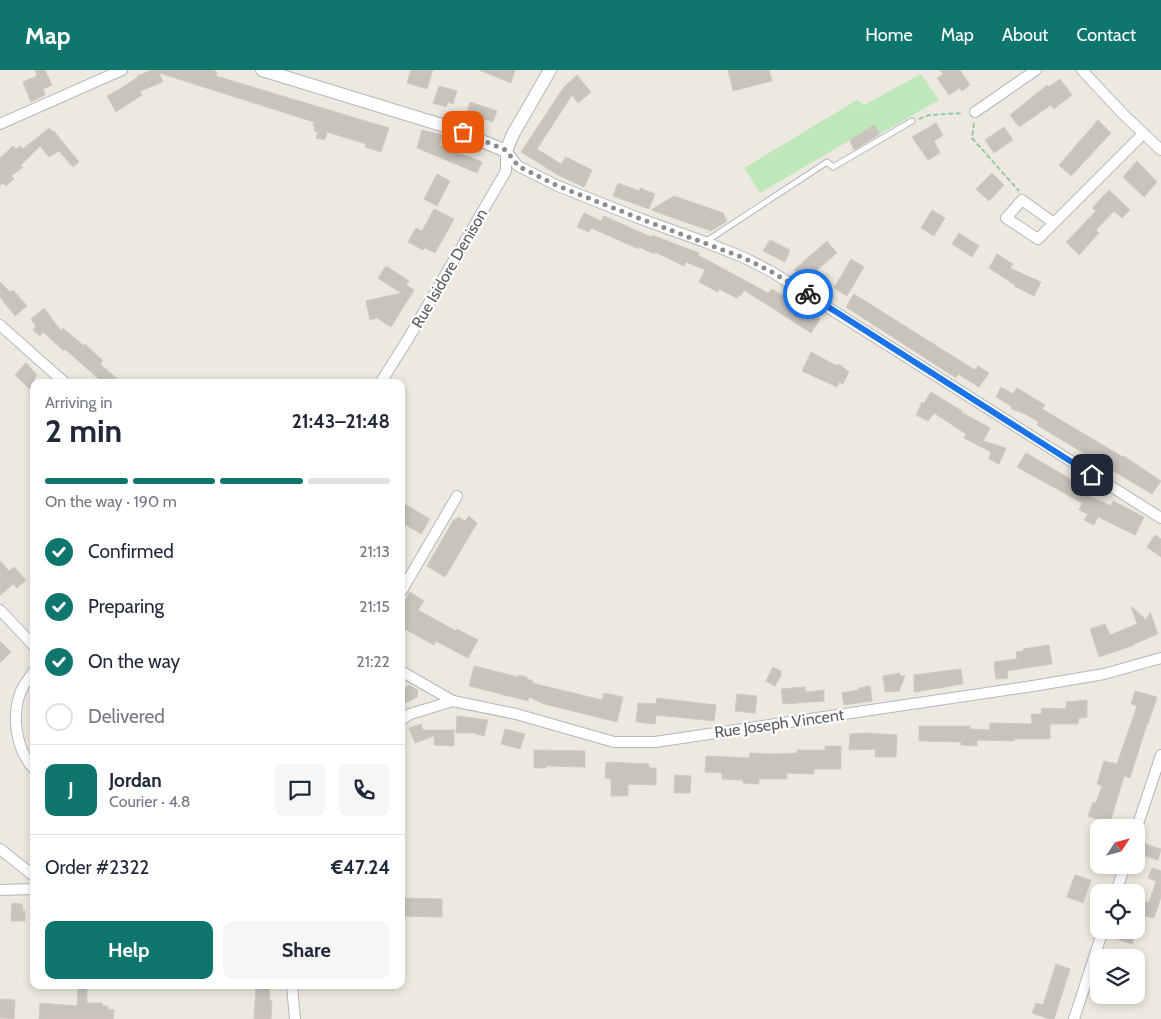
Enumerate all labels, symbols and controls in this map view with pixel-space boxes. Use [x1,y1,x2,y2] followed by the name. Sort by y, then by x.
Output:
[25,21,71,50] text: Map
[865,24,913,46] text: Home
[941,24,974,46] text: Map
[1002,24,1048,46] text: About
[1076,24,1136,46] text: Contact
[442,111,484,153] pin
[449,118,477,146] icon: bag
[408,205,491,331] street label: Rue Isidore Denison
[783,269,833,319] courier
[794,280,822,308] icon: bike
[45,393,112,412] text: Arriving in
[292,410,390,433] text: 21:43–21:48
[45,411,122,450] text: 2 min
[1071,454,1113,496] pin
[1078,461,1106,489] icon: home
[45,492,177,511] text: On the way · 190 m
[45,538,73,566] icon: check
[88,540,174,563] text: Confirmed
[359,542,390,561] text: 21:13
[45,593,73,621] icon: check
[88,595,164,618] text: Preparing
[359,597,390,616] text: 21:15
[45,648,73,676] icon: check
[88,650,180,673] text: On the way
[356,652,390,671] text: 21:22
[88,705,165,728] text: Delivered
[713,705,846,742] street label: Rue Joseph Vincent
[274,764,326,816] button: chat
[338,764,390,816] button: phone
[109,769,162,792] text: Jordan
[68,778,74,801] text: J
[109,792,191,811] text: Courier · 4.8
[1090,819,1145,874] north arrow
[1090,819,1145,1004] map controls
[45,856,149,879] text: Order #2322
[331,856,390,879] text: €47.24
[1090,884,1145,939] button: locate
[45,921,213,979] button: Help
[223,921,390,979] button: Share
[1090,949,1145,1004] button: layers

